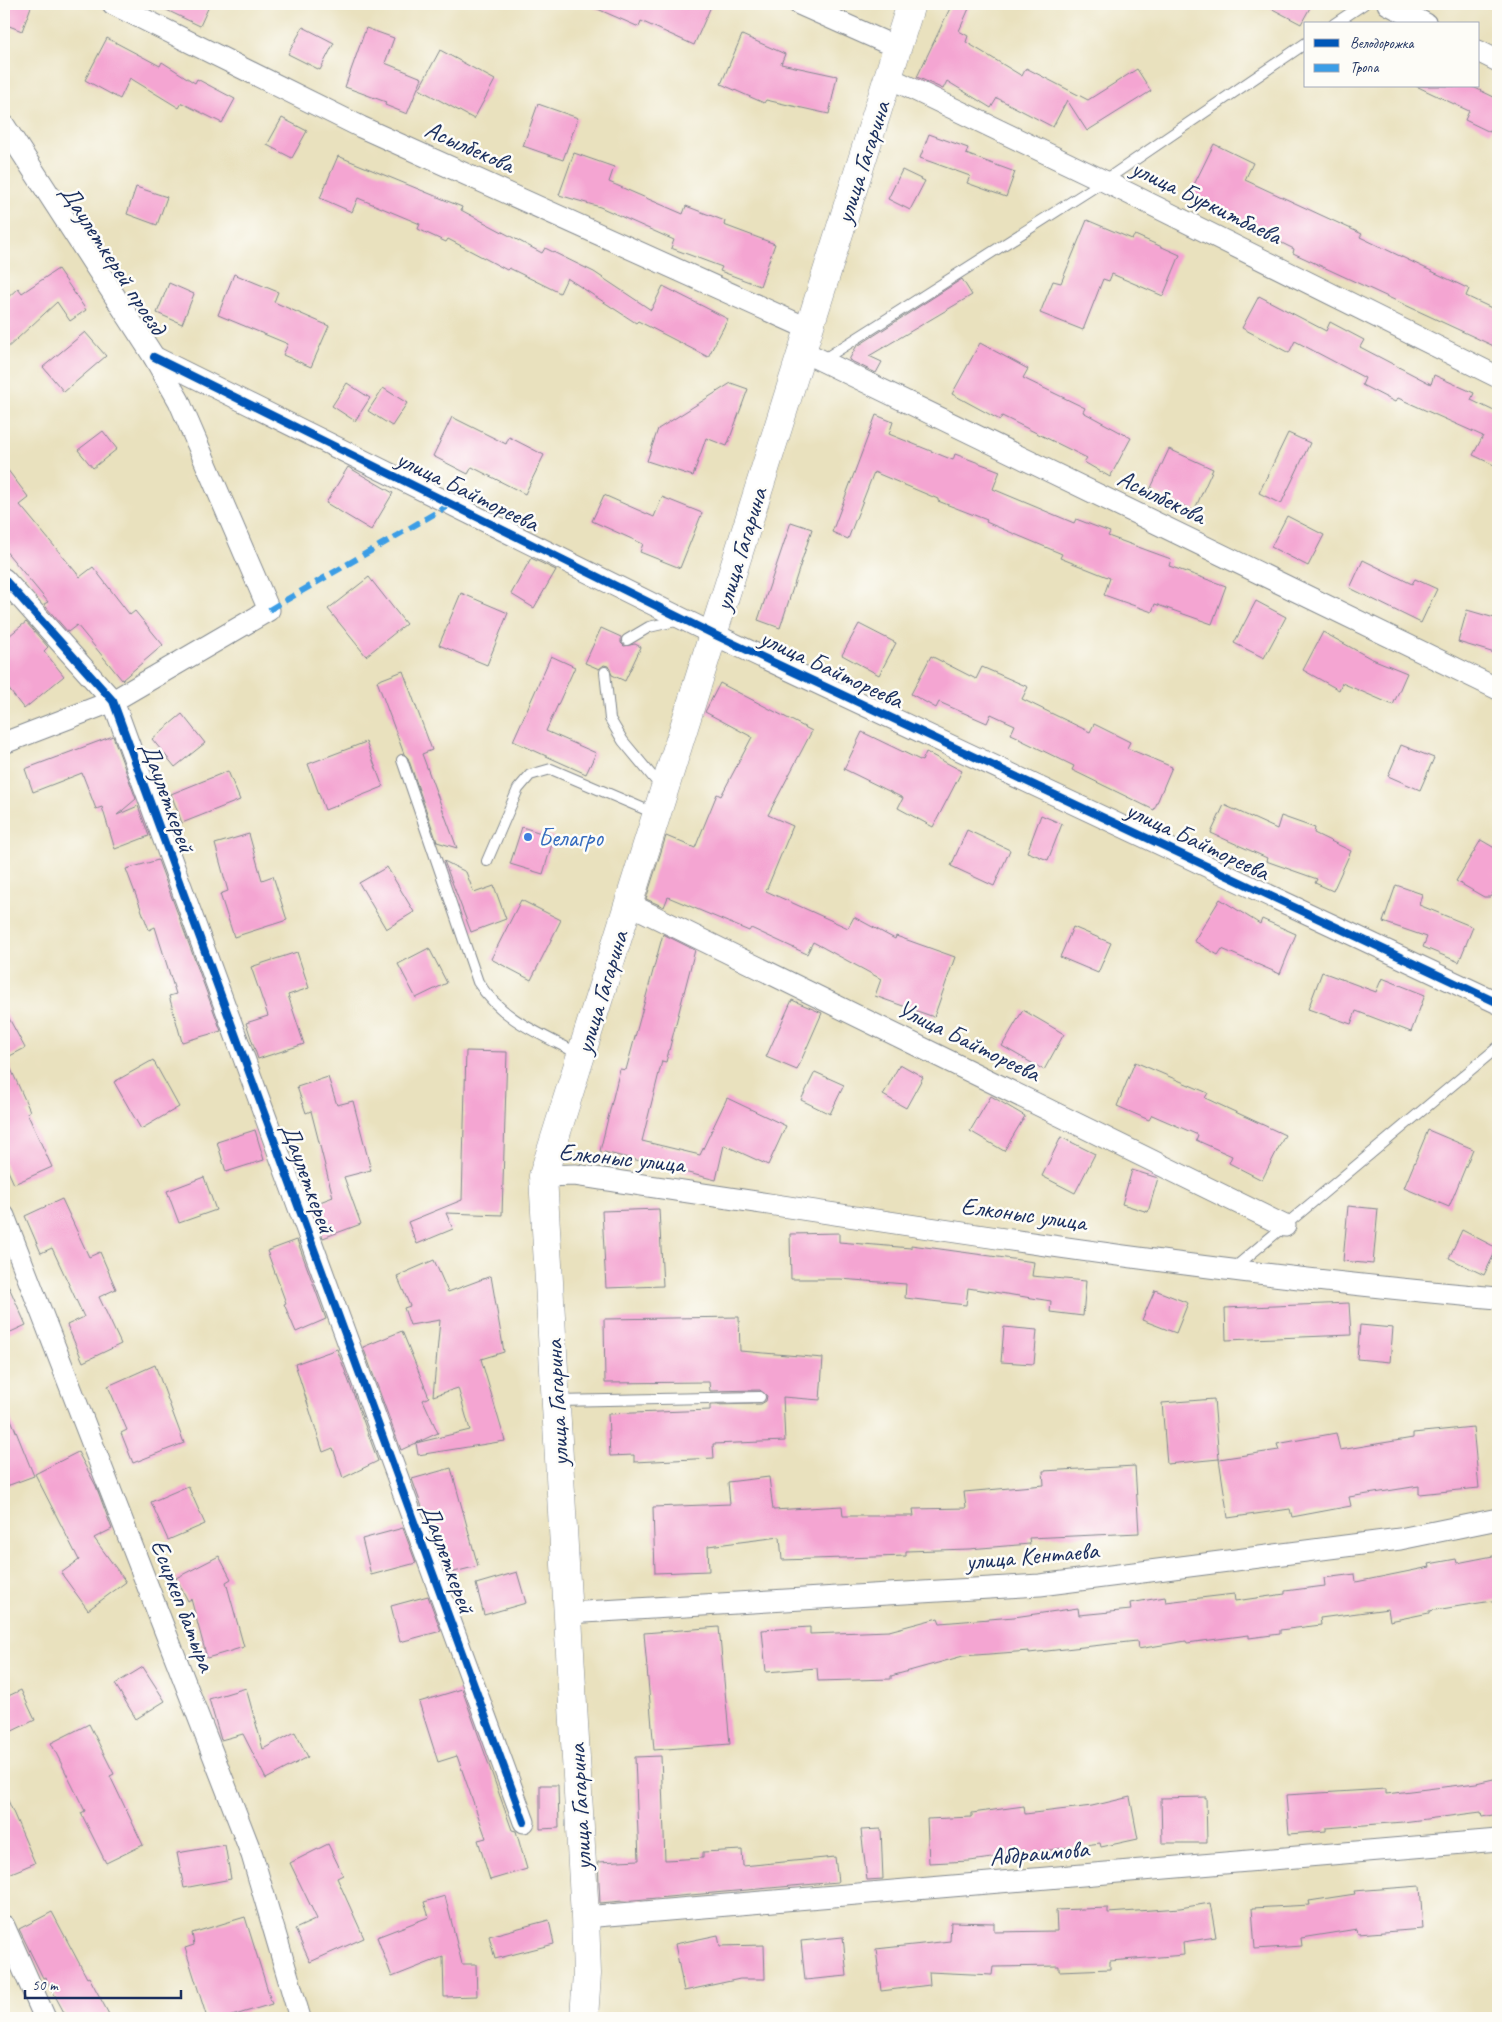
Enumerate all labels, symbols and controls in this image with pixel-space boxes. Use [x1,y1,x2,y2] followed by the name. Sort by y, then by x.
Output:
[1304,22,1480,88] legend
[1350,34,1414,53] text: Велодорожка
[1350,58,1379,77] text: Тропа
[828,95,898,229] street label: улица Гагарина
[420,113,522,182] street label: Асылбекова
[1125,151,1289,253] street label: улица Буркитбаева
[53,178,175,343] street label: Даулеткерей проезд
[389,442,546,540] street label: улица Байтореева
[1112,462,1213,533] street label: Асылбекова
[707,482,775,616] street label: улица Гагарина
[753,621,910,717] street label: улица Байтореева
[133,738,203,858] street label: Даулеткерей
[1119,793,1276,889] street label: улица Байтореева
[538,822,604,854] place label: Белагро
[522,831,534,843] marker: Белагро
[568,925,636,1059] street label: улица Гагарина
[892,992,1047,1090] street label: Улица Байтореева
[273,1119,343,1239] street label: Даулеткерей
[558,1135,689,1181] street label: Елконыс улица
[959,1189,1091,1239] street label: Елконыс улица
[538,1337,576,1469] street label: улица Гагарина
[413,1499,483,1619] street label: Даулеткерей
[962,1534,1102,1578] street label: улица Кентаева
[143,1535,224,1678] street label: Есиркеп батыра
[561,1741,599,1873] street label: улица Гагарина
[988,1833,1092,1873] street label: Абдраимова
[25,1967,181,1999] scale bar
[32,1976,59,1995] text: 50 m

